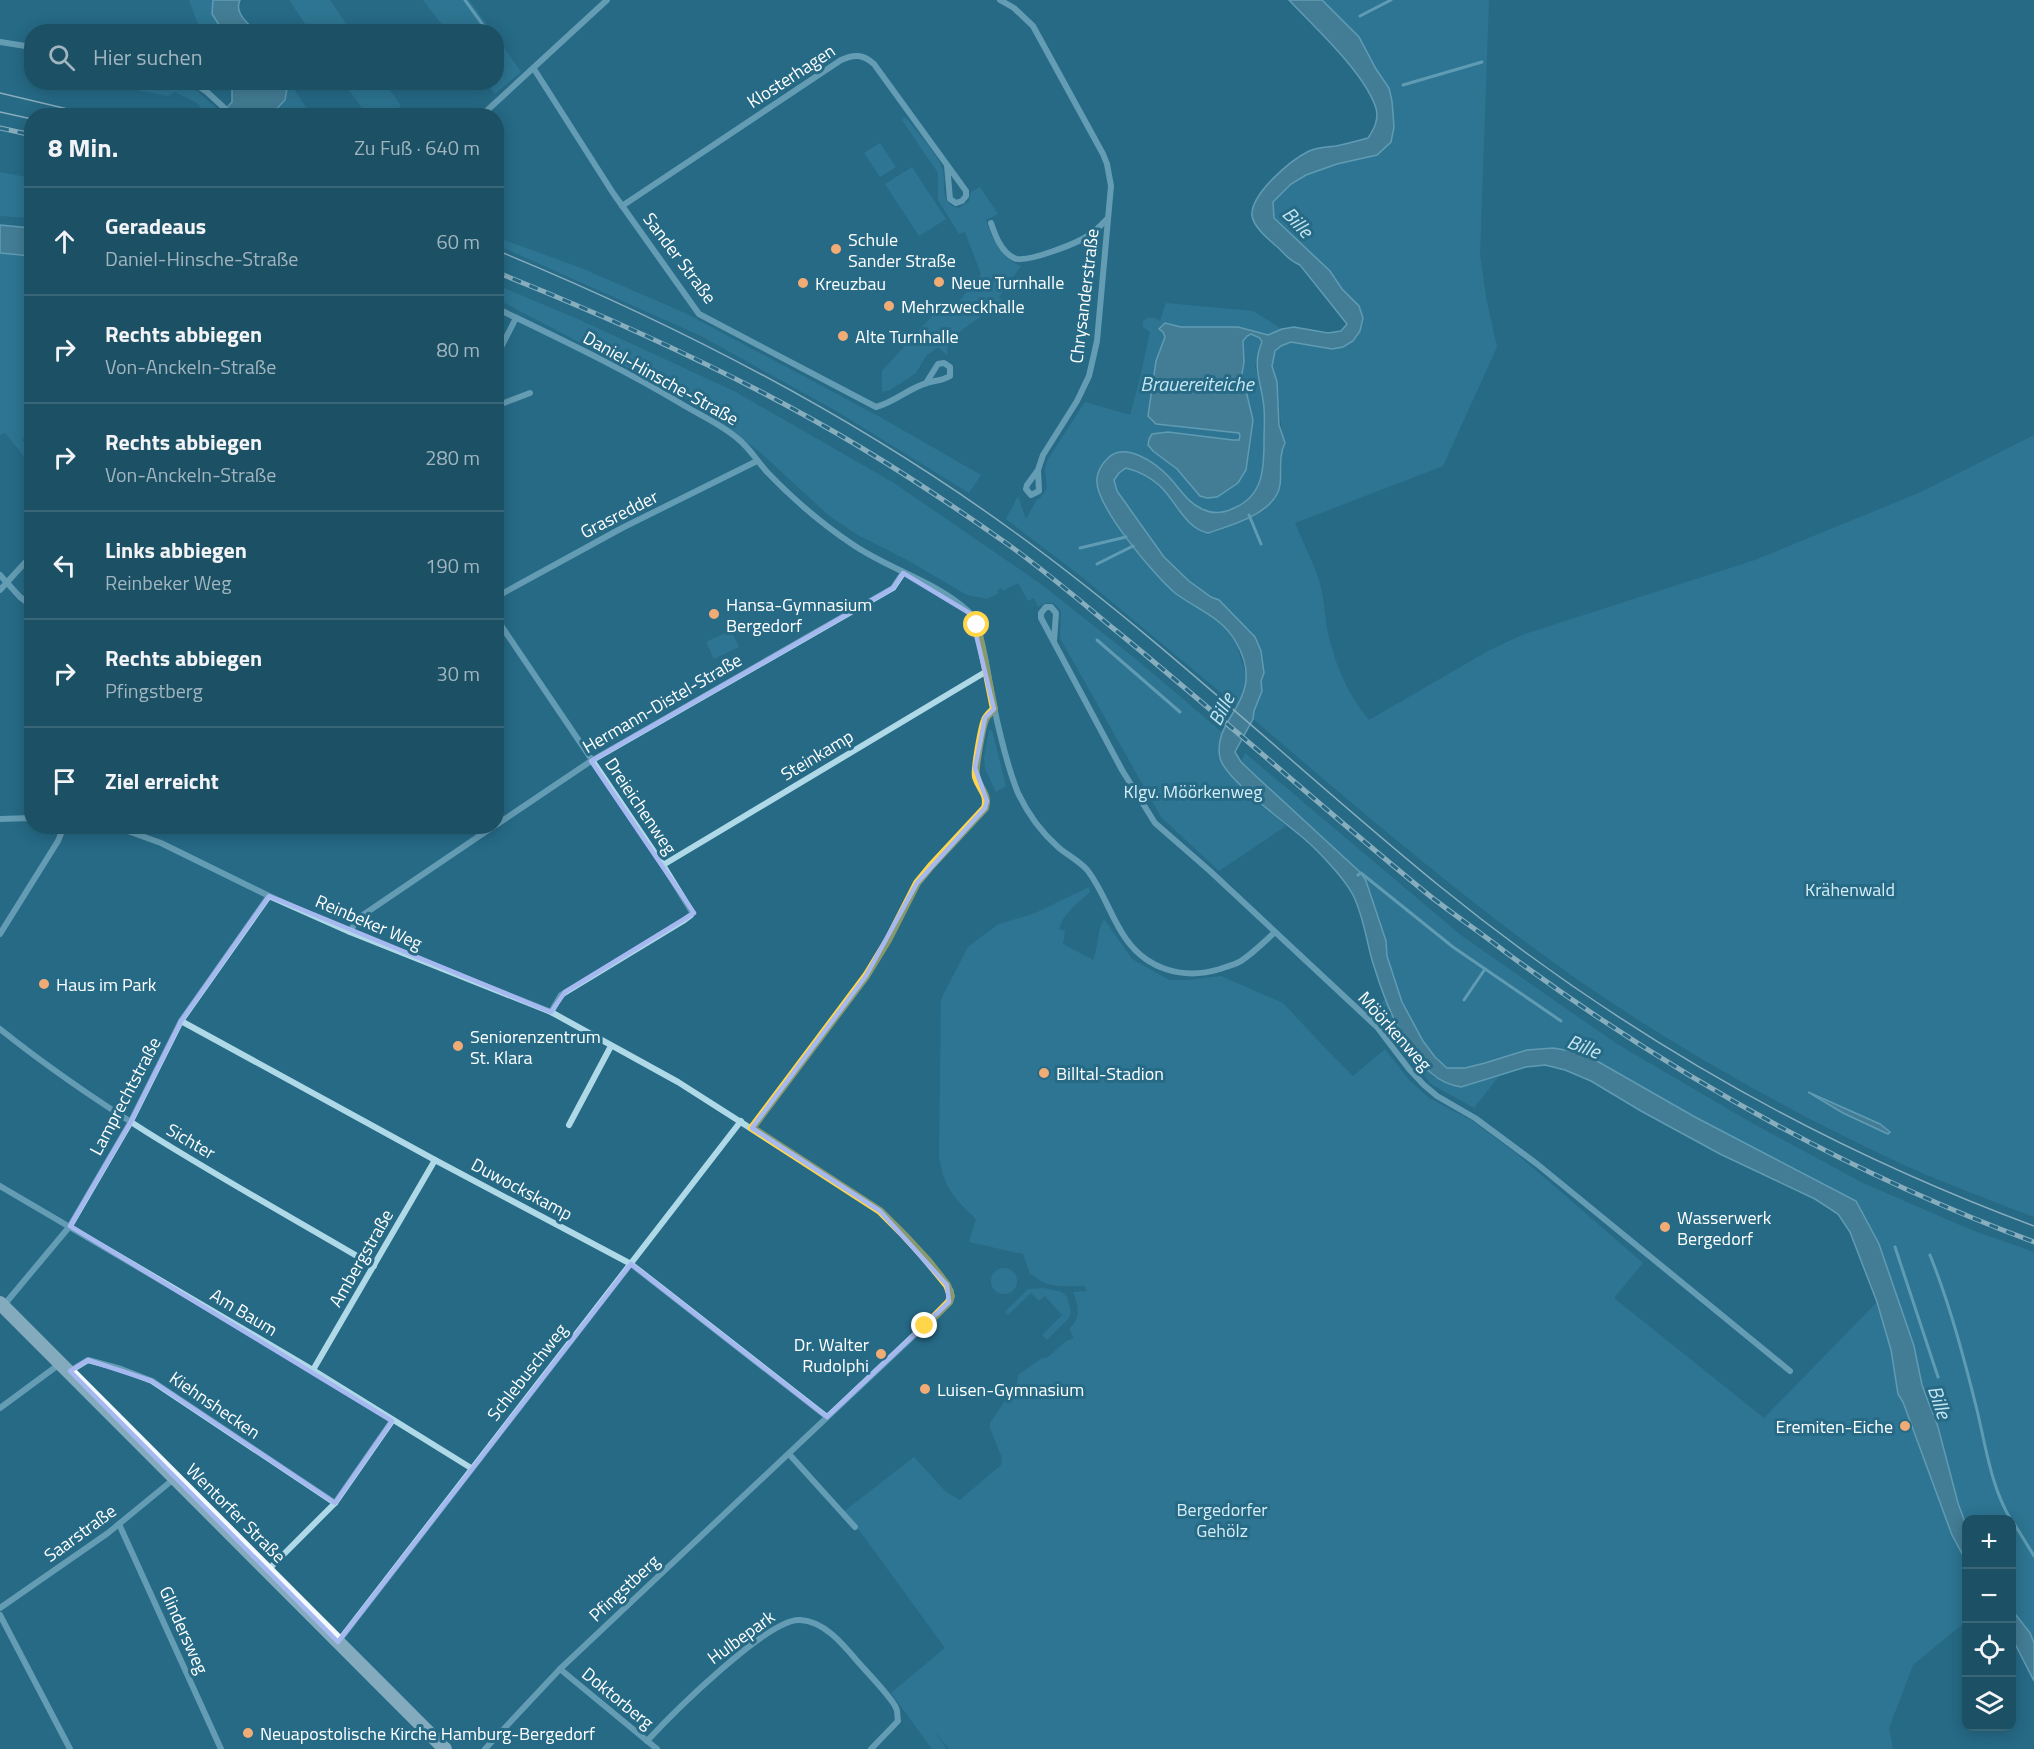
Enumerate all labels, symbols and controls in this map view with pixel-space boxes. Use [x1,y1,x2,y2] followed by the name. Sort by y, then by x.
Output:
[24,24,504,90] search box
[741,37,841,115] street label: Klosterhagen
[93,40,202,74] text: Hier suchen
[45,41,78,74] icon: search
[48,128,118,167] text: 8 Min.
[354,132,480,163] text: Zu Fuß · 640 m
[1275,199,1322,246] water label: Bille
[637,207,723,309] street label: Sander Straße
[105,209,206,243] text: Geradeaus
[48,225,81,258] icon: ahead
[436,226,480,257] text: 60 m
[848,226,956,274] place label: Schule Sander Straße
[1062,227,1106,365] street label: Chrysanderstraße
[829,242,843,256] marker: Schule Sander Straße
[105,243,298,274] text: Daniel-Hinsche-Straße
[951,269,1064,296] place label: Neue Turnhalle
[815,270,886,297] place label: Kreuzbau
[932,275,946,289] marker: Neue Turnhalle
[796,276,810,290] marker: Kreuzbau
[901,293,1024,320] place label: Mehrzweckhalle
[882,299,896,313] marker: Mehrzweckhalle
[105,317,262,351] text: Rechts abbiegen
[855,323,959,350] place label: Alte Turnhalle
[578,324,744,432] street label: Daniel-Hinsche-Straße
[836,329,850,343] marker: Alte Turnhalle
[48,333,81,366] icon: right
[436,334,480,365] text: 80 m
[105,351,276,382] text: Von-Anckeln-Straße
[1140,368,1255,399] water label: Brauereiteiche
[105,425,262,459] text: Rechts abbiegen
[48,441,81,474] icon: right
[425,442,480,473] text: 280 m
[105,459,276,490] text: Von-Anckeln-Straße
[575,483,663,545] street label: Grasredder
[105,533,247,567] text: Links abbiegen
[48,549,81,582] icon: left
[425,550,480,581] text: 190 m
[105,567,231,598] text: Reinbeker Weg
[726,591,872,639] place label: Hansa-Gymnasium Bergedorf
[707,607,721,621] marker: Hansa-Gymnasium Bergedorf
[963,611,989,637] route start
[105,641,262,675] text: Rechts abbiegen
[577,646,747,760] street label: Hermann-Distel-Straße
[48,657,81,690] icon: right
[436,658,480,689] text: 30 m
[105,675,203,706] text: Pfingstberg
[1200,685,1243,731] water label: Bille
[775,723,859,787] street label: Steinkamp
[599,752,683,860] street label: Dreieichenweg
[105,764,219,798] text: Ziel erreicht
[48,765,81,798] icon: arrive
[1124,778,1262,805] park label: Klgv. Möörkenweg
[1805,876,1895,903] park label: Krähenwald
[311,887,427,957] street label: Reinbeker Weg
[56,971,157,998] place label: Haus im Park
[37,977,51,991] marker: Haus im Park
[1352,985,1438,1077] street label: Möörkenweg
[470,1023,601,1071] place label: Seniorenzentrum St. Klara
[1563,1026,1607,1067] water label: Bille
[82,1032,168,1160] street label: Lamprechtstraße
[451,1039,465,1053] marker: Seniorenzentrum St. Klara
[1056,1060,1164,1087] place label: Billtal-Stadion
[1037,1066,1051,1080] marker: Billtal-Stadion
[161,1116,221,1166] street label: Sichter
[467,1151,577,1227] street label: Duwockskamp
[322,1204,400,1312] street label: Ambergstraße
[1677,1204,1772,1252] place label: Wasserwerk Bergedorf
[1658,1220,1672,1234] marker: Wasserwerk Bergedorf
[205,1281,283,1343] street label: Am Baum
[911,1312,937,1338] route end
[480,1317,574,1427] street label: Schlebuschweg
[794,1331,869,1379] place label: Dr. Walter Rudolphi
[874,1347,888,1361] marker: Dr. Walter Rudolphi
[164,1365,266,1445] street label: Kiehnshecken
[937,1376,1084,1403] place label: Luisen-Gymnasium
[1920,1381,1961,1425] water label: Bille
[918,1382,932,1396] marker: Luisen-Gymnasium
[1775,1413,1893,1440] place label: Eremiten-Eiche
[1898,1419,1912,1433] marker: Eremiten-Eiche
[180,1457,292,1569] street label: Wentorfer Straße
[1177,1496,1268,1544] park label: Bergedorfer Gehölz
[38,1498,122,1568] street label: Saarstraße
[1962,1515,2016,1731] map controls
[1962,1515,2016,1569] button: +
[583,1548,665,1628] street label: Pfingstberg
[1962,1569,2016,1623] button: −
[153,1582,215,1678] street label: Glindersweg
[702,1603,781,1671] street label: Hulbepark
[1962,1623,2016,1677] button: locate
[576,1661,660,1735] street label: Doktorberg
[1962,1677,2016,1731] button: layers
[260,1720,595,1747] place label: Neuapostolische Kirche Hamburg-Bergedorf
[241,1726,255,1740] marker: Neuapostolische Kirche Hamburg-Bergedorf

